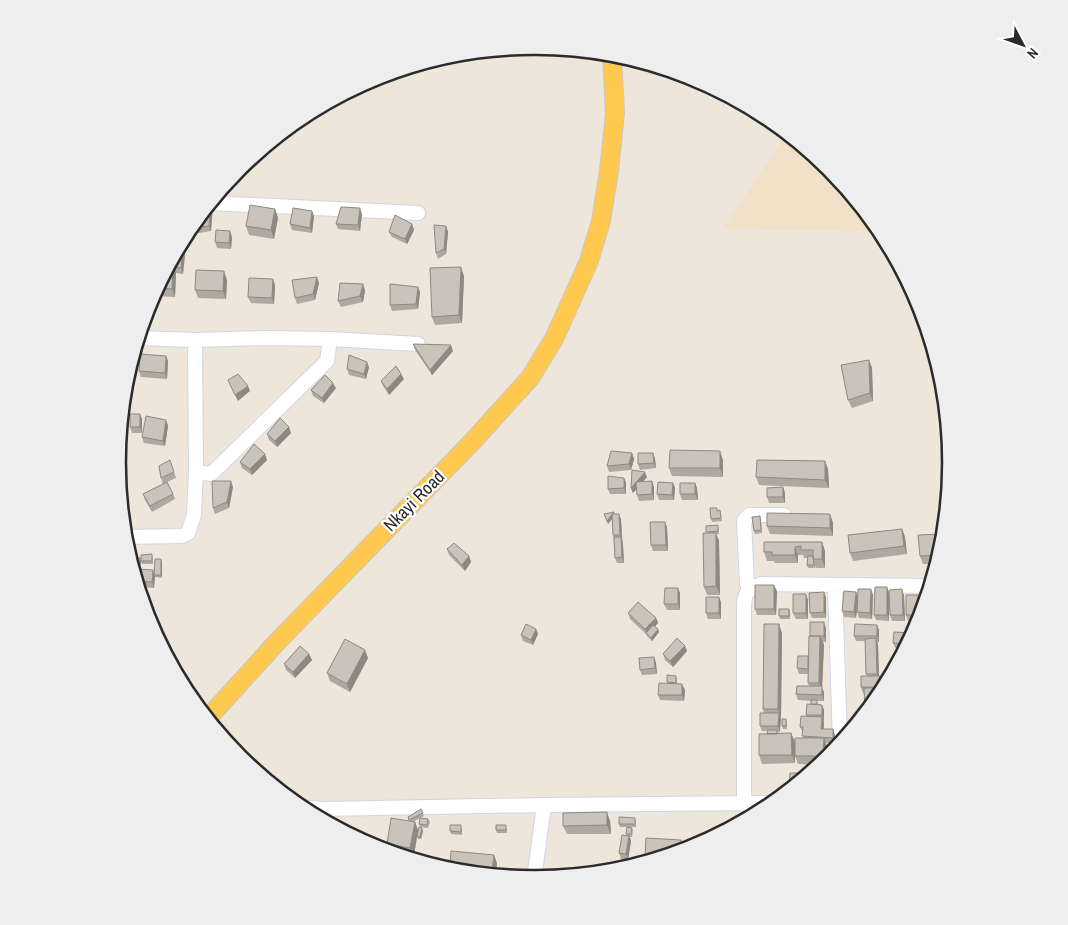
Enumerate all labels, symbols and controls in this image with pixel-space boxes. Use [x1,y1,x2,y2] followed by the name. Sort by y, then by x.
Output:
[998,20,1048,70] north arrow
[1023,44,1042,63] text: N
[378,465,450,537] street label: Nkayi Road

